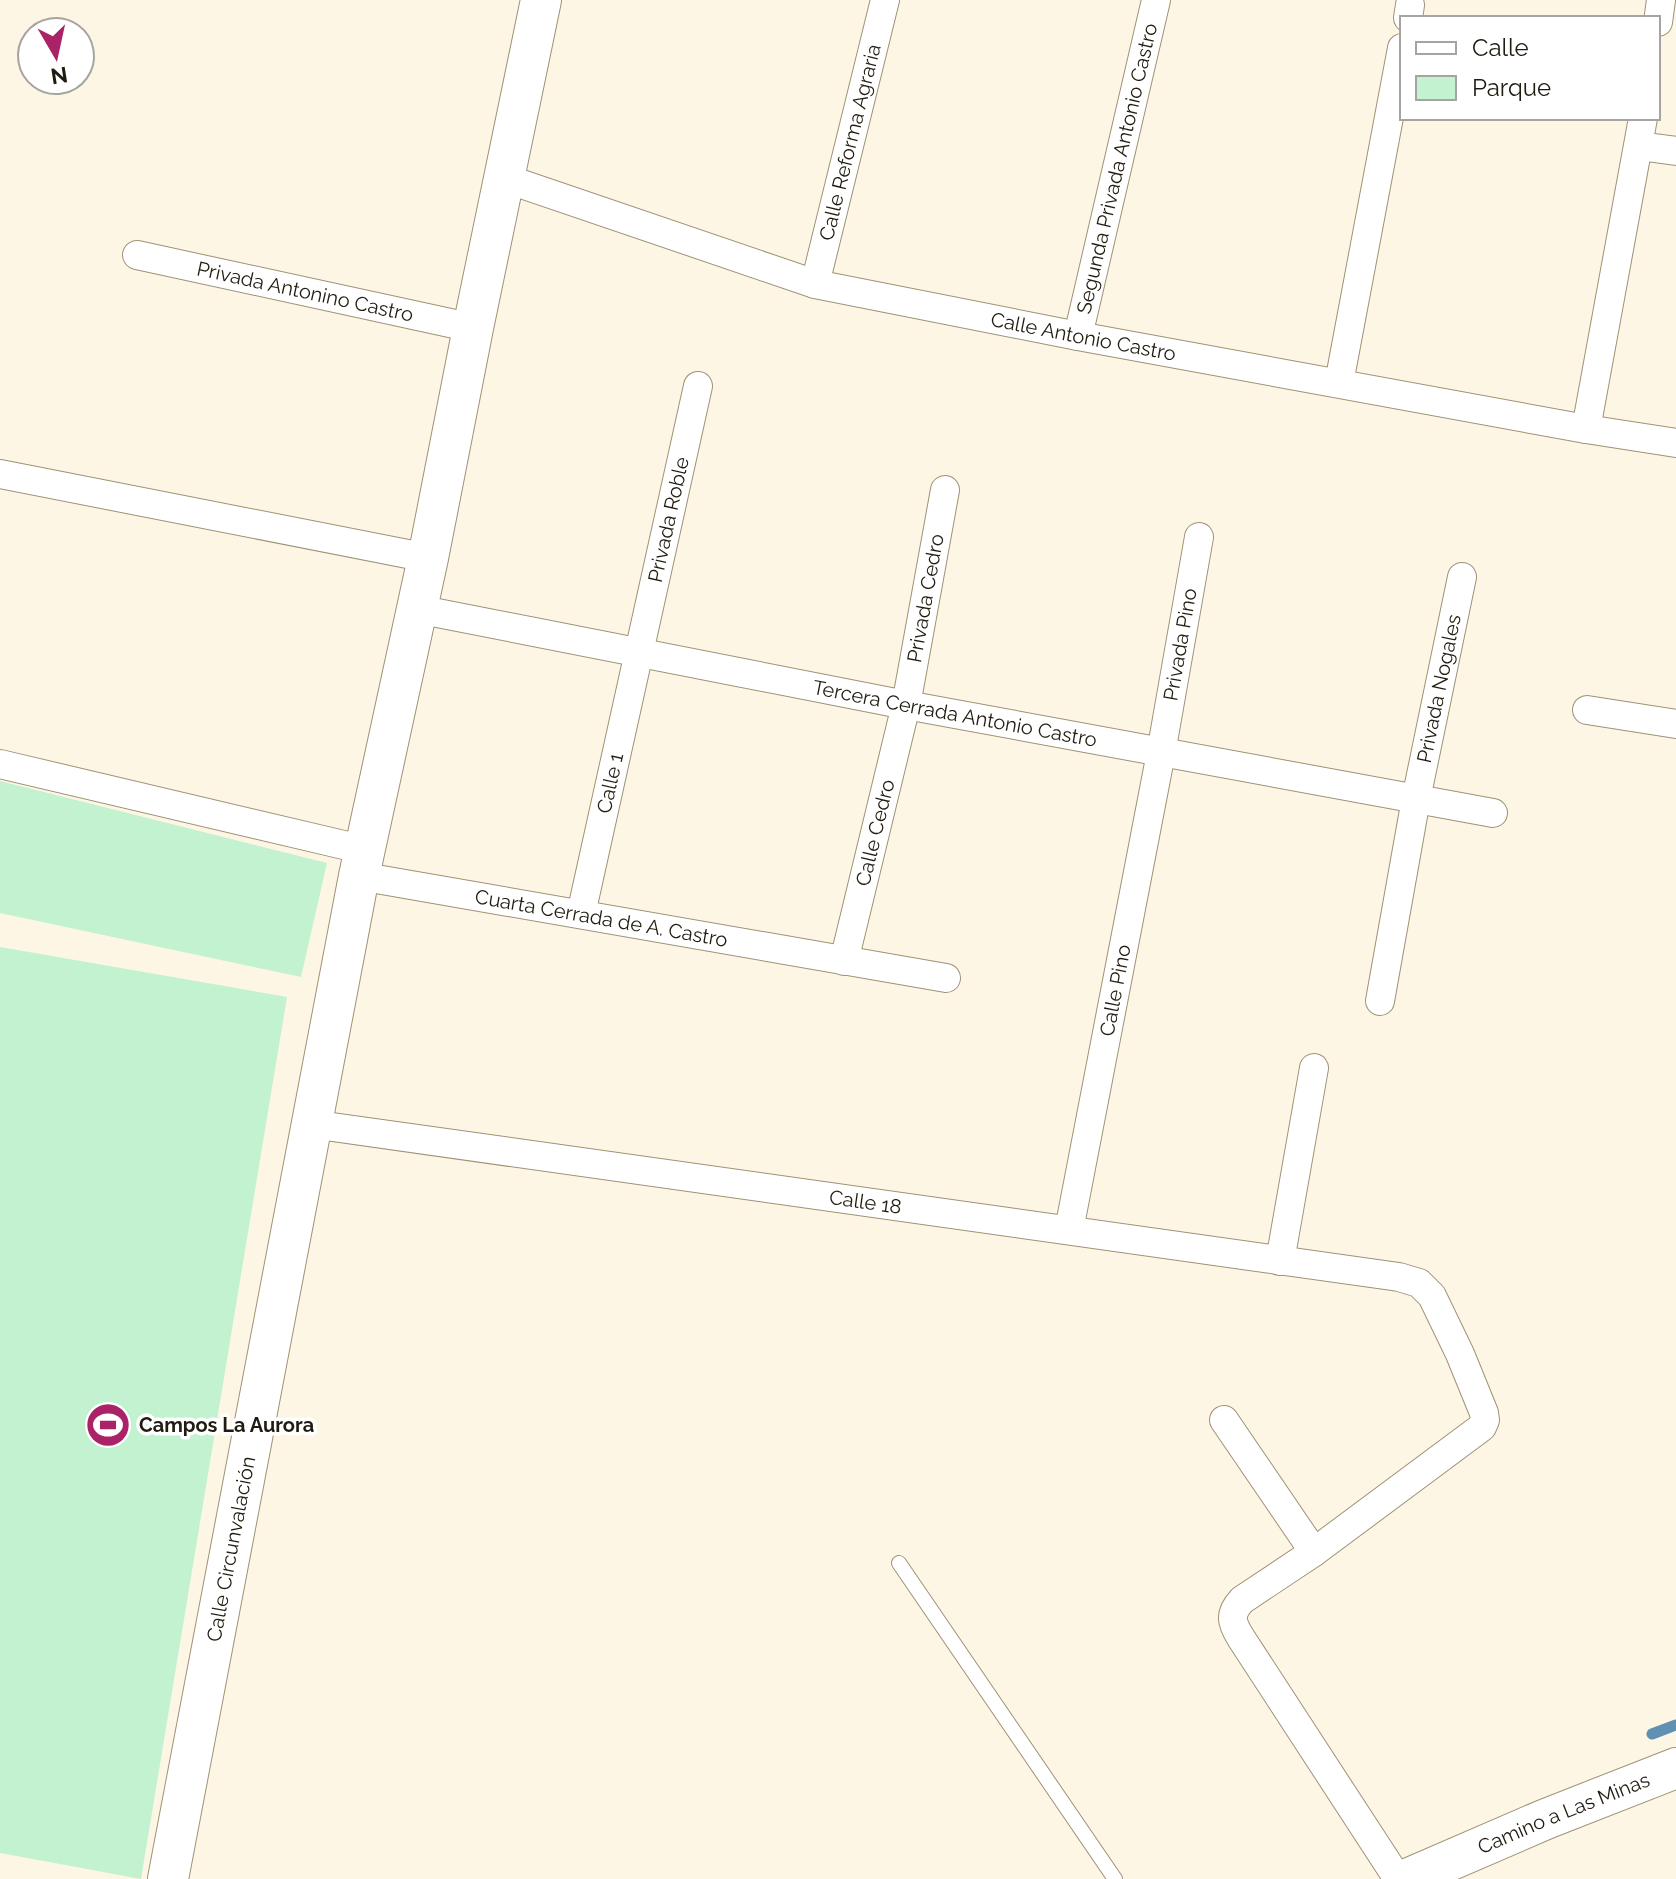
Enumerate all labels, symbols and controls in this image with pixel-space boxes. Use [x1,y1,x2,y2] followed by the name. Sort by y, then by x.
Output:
[16,16,96,96] north arrow
[1400,16,1660,120] legend
[1072,21,1162,316] street label: Segunda Privada Antonio Castro
[1472,33,1529,62] text: Calle
[814,42,886,243] street label: Calle Reforma Agraria
[49,62,69,90] text: N
[1472,73,1551,102] text: Parque
[195,256,416,327] street label: Privada Antonino Castro
[989,307,1178,366] street label: Calle Antonio Castro
[643,454,694,585] street label: Privada Roble
[902,532,949,664] street label: Privada Cedro
[1158,586,1202,703] street label: Privada Pino
[1412,612,1466,765] street label: Privada Nogales
[811,675,1099,752] street label: Tercera Cerrada Antonio Castro
[592,750,628,816] street label: Calle 1
[851,777,900,888] street label: Calle Cedro
[473,884,730,952] street label: Cuarta Cerrada de A. Castro
[1095,942,1136,1038] street label: Calle Pino
[828,1185,903,1219] street label: Calle 18
[84,1401,132,1449] sports icon: Campos La Aurora
[139,1413,314,1437] place label: Campos La Aurora
[201,1454,260,1644] street label: Calle Circunvalación
[1474,1768,1653,1859] street label: Camino a Las Minas

